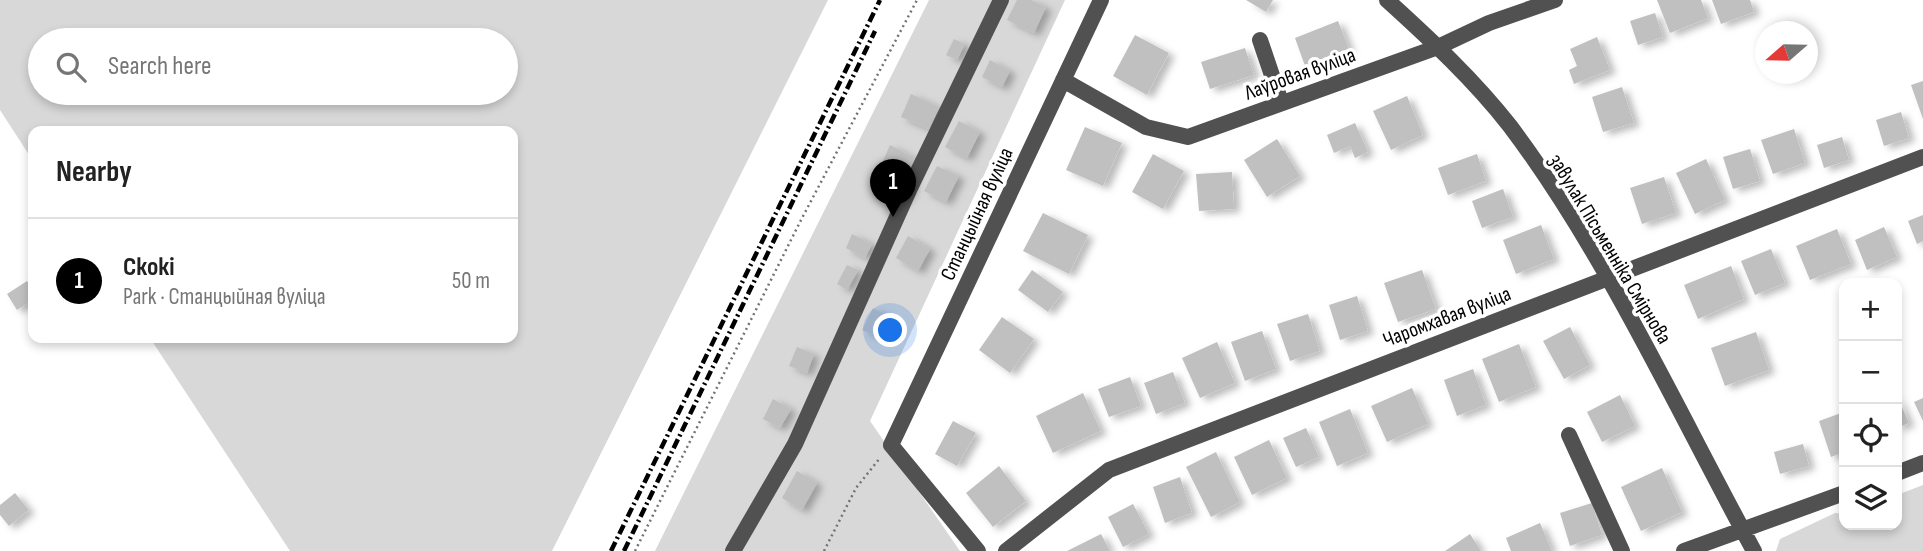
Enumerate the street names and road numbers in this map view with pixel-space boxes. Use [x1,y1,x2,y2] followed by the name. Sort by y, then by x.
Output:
[1240,42,1359,106] street label: Лаўровая вуліца
[935,144,1019,284] street label: Станцыйная вуліца
[1543,149,1677,349] street label: завулак Пісьменніка Смірнова
[1379,281,1515,353] street label: Чаромхавая вуліца

